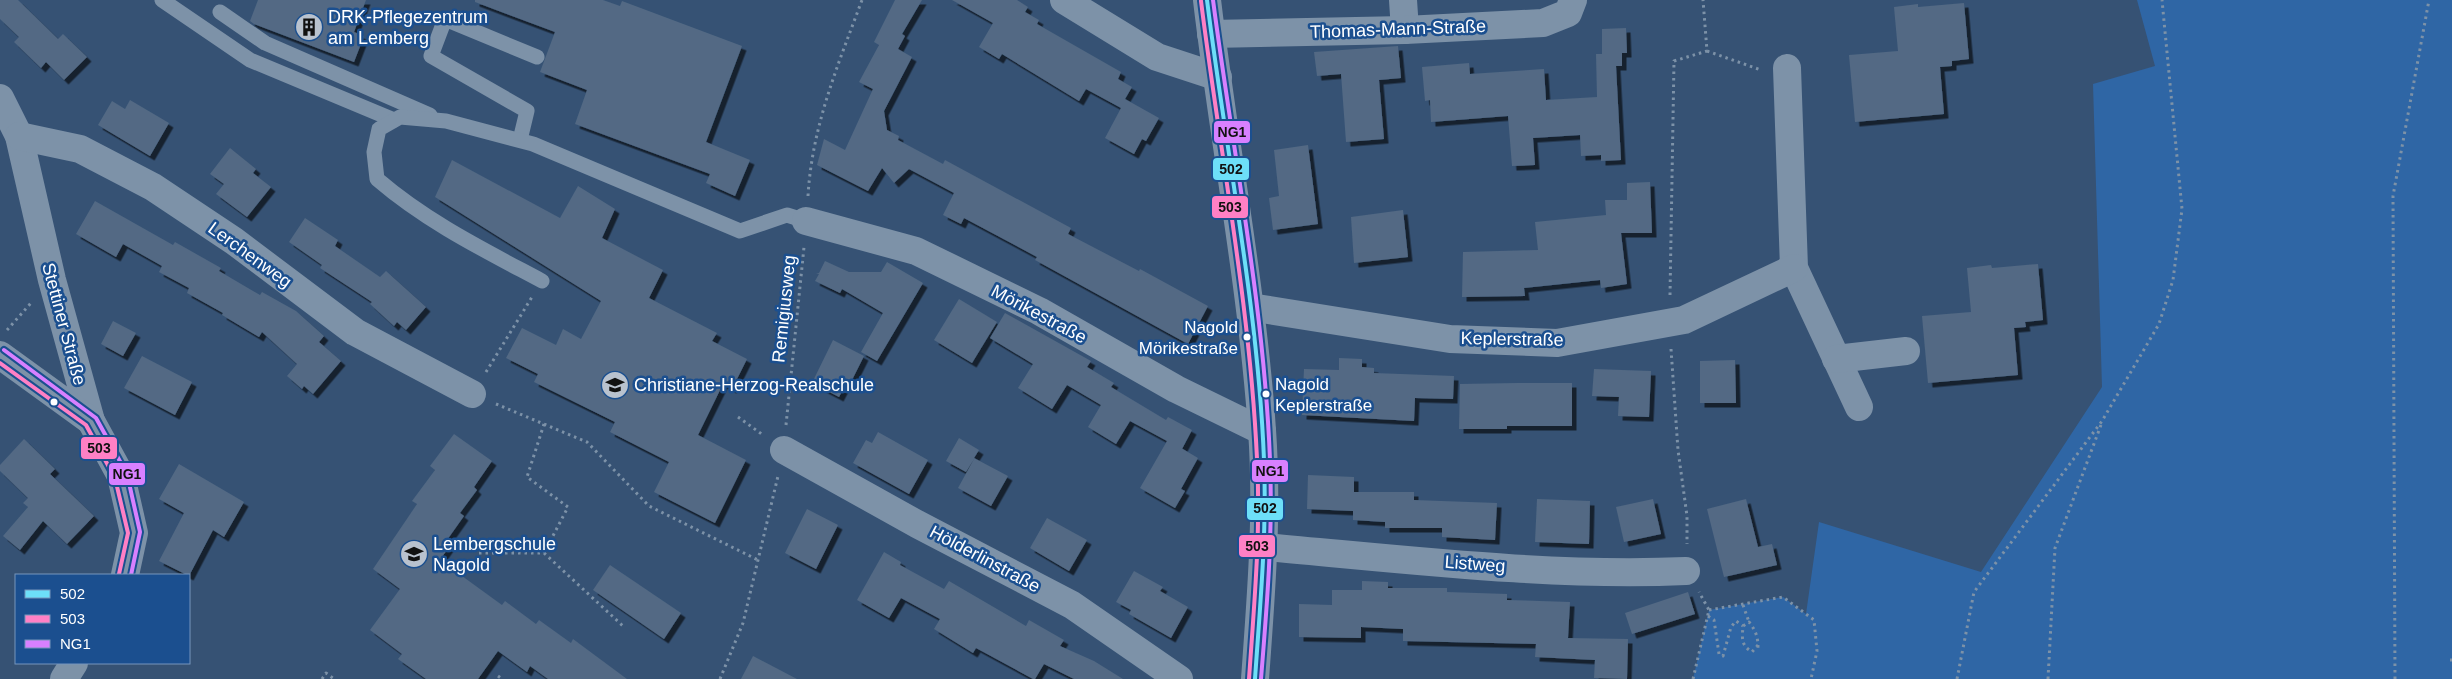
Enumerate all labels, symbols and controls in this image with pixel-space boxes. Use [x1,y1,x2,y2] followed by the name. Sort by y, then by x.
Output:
[328,7,488,48] place label: DRK-Pflegezentrum am Lemberg
[294,12,324,42] building icon: DRK-Pflegezentrum am Lemberg
[1310,16,1486,42] street label: Thomas-Mann-Straße
[1213,120,1251,144] line badge: NG1
[1218,124,1247,140] text: NG1
[1212,157,1250,181] line badge: 502
[1219,161,1243,177] text: 502
[1211,195,1249,219] line badge: 503
[1218,199,1242,215] text: 503
[204,218,296,292] street label: Lerchenweg
[768,254,800,364] street label: Remigiusweg
[38,261,90,387] street label: Stettiner Straße
[988,281,1090,347] street label: Mörikestraße
[1139,318,1238,358] place label: Nagold Mörikestraße
[1460,328,1564,350] street label: Keplerstraße
[1242,332,1252,342] marker: Nagold Mörikestraße
[600,370,630,400] school or university icon: Christiane-Herzog-Realschule
[634,375,874,395] place label: Christiane-Herzog-Realschule
[1275,375,1372,415] place label: Nagold Keplerstraße
[1261,389,1271,399] marker: Nagold Keplerstraße
[49,397,59,407] unlabelled marker
[80,436,118,460] line badge: 503
[87,440,111,456] text: 503
[1251,459,1289,483] line badge: NG1
[108,462,146,486] line badge: NG1
[1256,463,1285,479] text: NG1
[113,466,142,482] text: NG1
[1246,497,1284,521] line badge: 502
[1253,500,1277,516] text: 502
[926,522,1044,596] street label: Hölderlinstraße
[433,534,556,575] place label: Lembergschule Nagold
[1238,534,1276,558] line badge: 503
[1245,538,1269,554] text: 503
[399,539,429,569] school or university icon: Lembergschule Nagold
[1444,552,1506,576] street label: Listweg
[15,574,190,664] legend
[60,585,85,602] text: 502
[60,610,85,627] text: 503
[60,635,91,652] text: NG1

